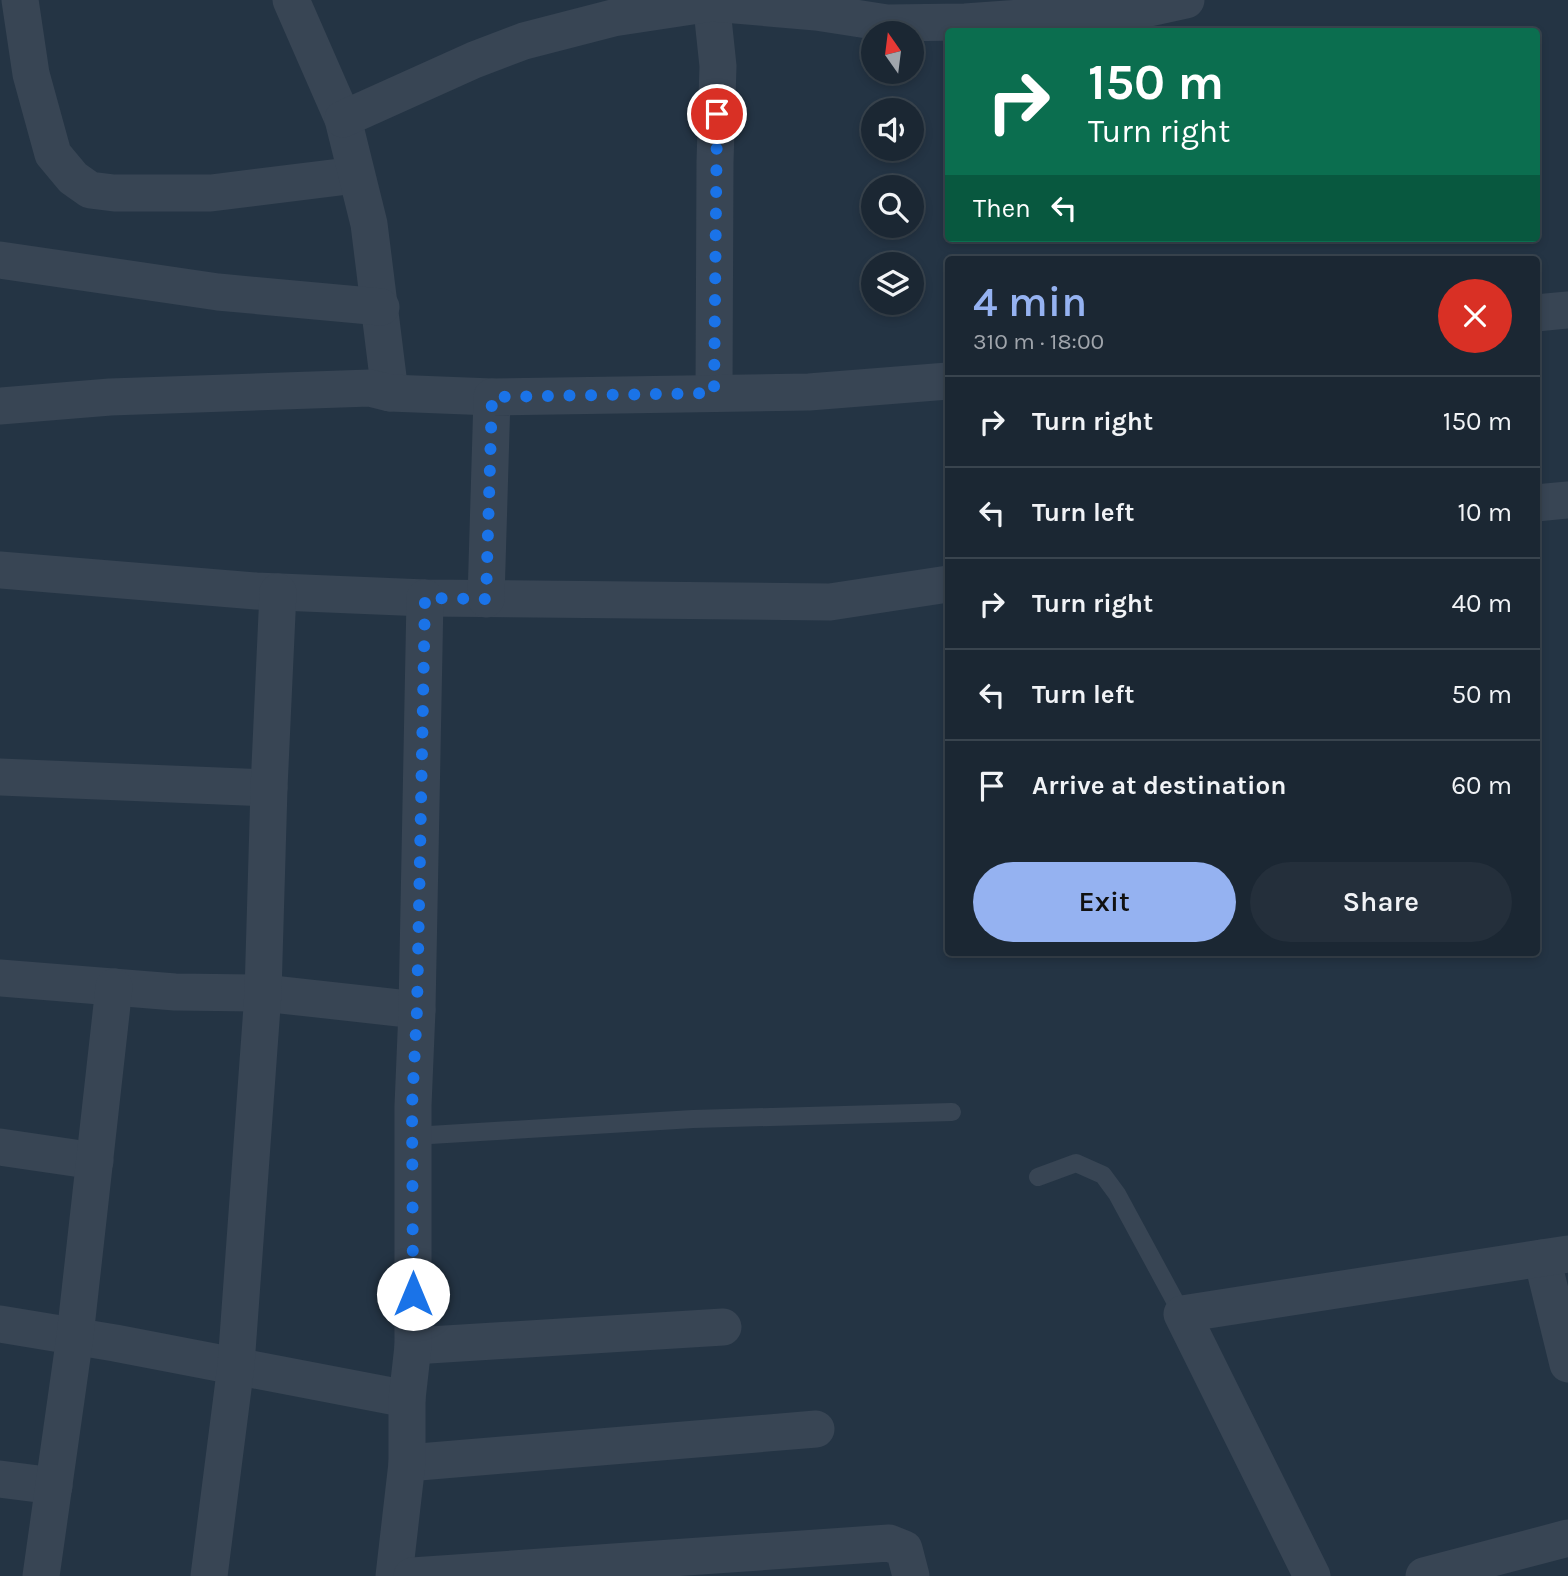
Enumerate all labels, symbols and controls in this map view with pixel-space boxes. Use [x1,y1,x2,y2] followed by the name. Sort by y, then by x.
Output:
[861,21,924,84] north arrow
[861,21,924,315] map controls
[1088,54,1224,111] text: 150 m
[973,56,1064,147] icon: right
[687,84,747,144] pin
[698,95,736,133] icon: arrive
[861,98,924,161] button: sound
[1088,113,1230,150] text: Turn right
[861,175,924,238] button: search
[1045,189,1083,227] icon: left
[973,193,1031,224] text: Then
[861,252,924,315] button: layers
[973,277,1087,327] text: 4 min
[1438,279,1512,353] button: close
[973,328,1104,355] text: 310 m · 18:00
[973,403,1011,441] icon: right
[1032,406,1153,437] text: Turn right
[1443,406,1512,437] text: 150 m
[973,494,1011,532] icon: left
[1032,497,1134,528] text: Turn left
[1457,497,1512,528] text: 10 m
[973,585,1011,623] icon: right
[1032,588,1153,619] text: Turn right
[1452,588,1512,619] text: 40 m
[973,676,1011,714] icon: left
[1032,679,1134,710] text: Turn left
[1451,679,1512,710] text: 50 m
[973,767,1011,805] icon: arrive
[1032,770,1286,801] text: Arrive at destination
[1451,770,1512,801] text: 60 m
[973,862,1236,942] button: Exit
[1250,862,1512,942] button: Share
[376,1257,450,1331] position arrow

